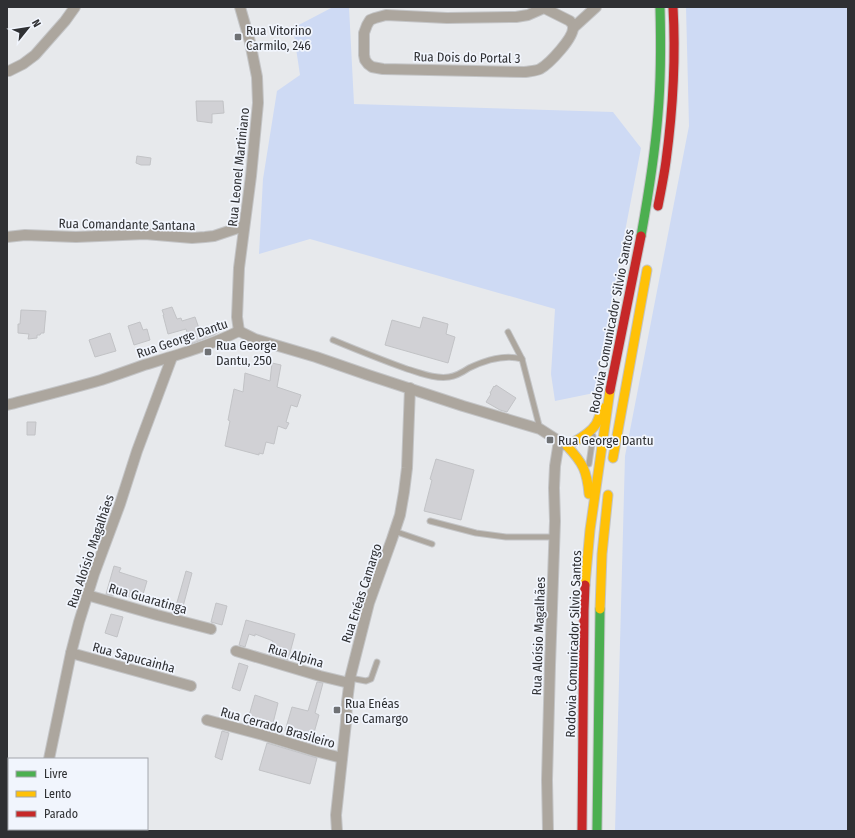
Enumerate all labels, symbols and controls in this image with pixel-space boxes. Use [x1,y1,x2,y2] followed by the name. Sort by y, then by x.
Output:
[8,8,48,48] north arrow
[29,17,44,29] text: N
[246,23,312,53] place label: Rua Vitorino Carmilo, 246
[233,32,243,42] marker: Rua Vitorino Carmilo, 246
[413,49,521,66] street label: Rua Dois do Portal 3
[225,107,252,227] street label: Rua Leonel Martiniano
[58,216,196,233] street label: Rua Comandante Santana
[586,227,637,414] street label: Rodovia Comunicador Silvio Santos
[135,316,230,361] street label: Rua George Dantu
[216,338,277,368] place label: Rua George Dantu, 250
[203,347,213,357] marker: Rua George Dantu, 250
[558,433,653,448] place label: Rua George Dantu
[545,435,555,445] marker: Rua George Dantu
[64,492,117,610] street label: Rua Aloísio Magalhães
[338,541,385,645] street label: Rua Enéas Camargo
[563,550,584,738] street label: Rodovia Comunicador Silvio Santos
[529,576,548,696] street label: Rua Aloísio Magalhães
[107,580,189,617] street label: Rua Guaratinga
[91,639,177,676] street label: Rua Sapucainha
[266,640,325,671] street label: Rua Alpina
[345,696,408,726] place label: Rua Enéas De Camargo
[219,704,337,751] street label: Rua Cerrado Brasileiro
[332,705,342,715] marker: Rua Enéas De Camargo
[8,758,148,830] legend
[44,767,68,781] text: Livre
[44,787,71,801] text: Lento
[44,807,78,821] text: Parado

